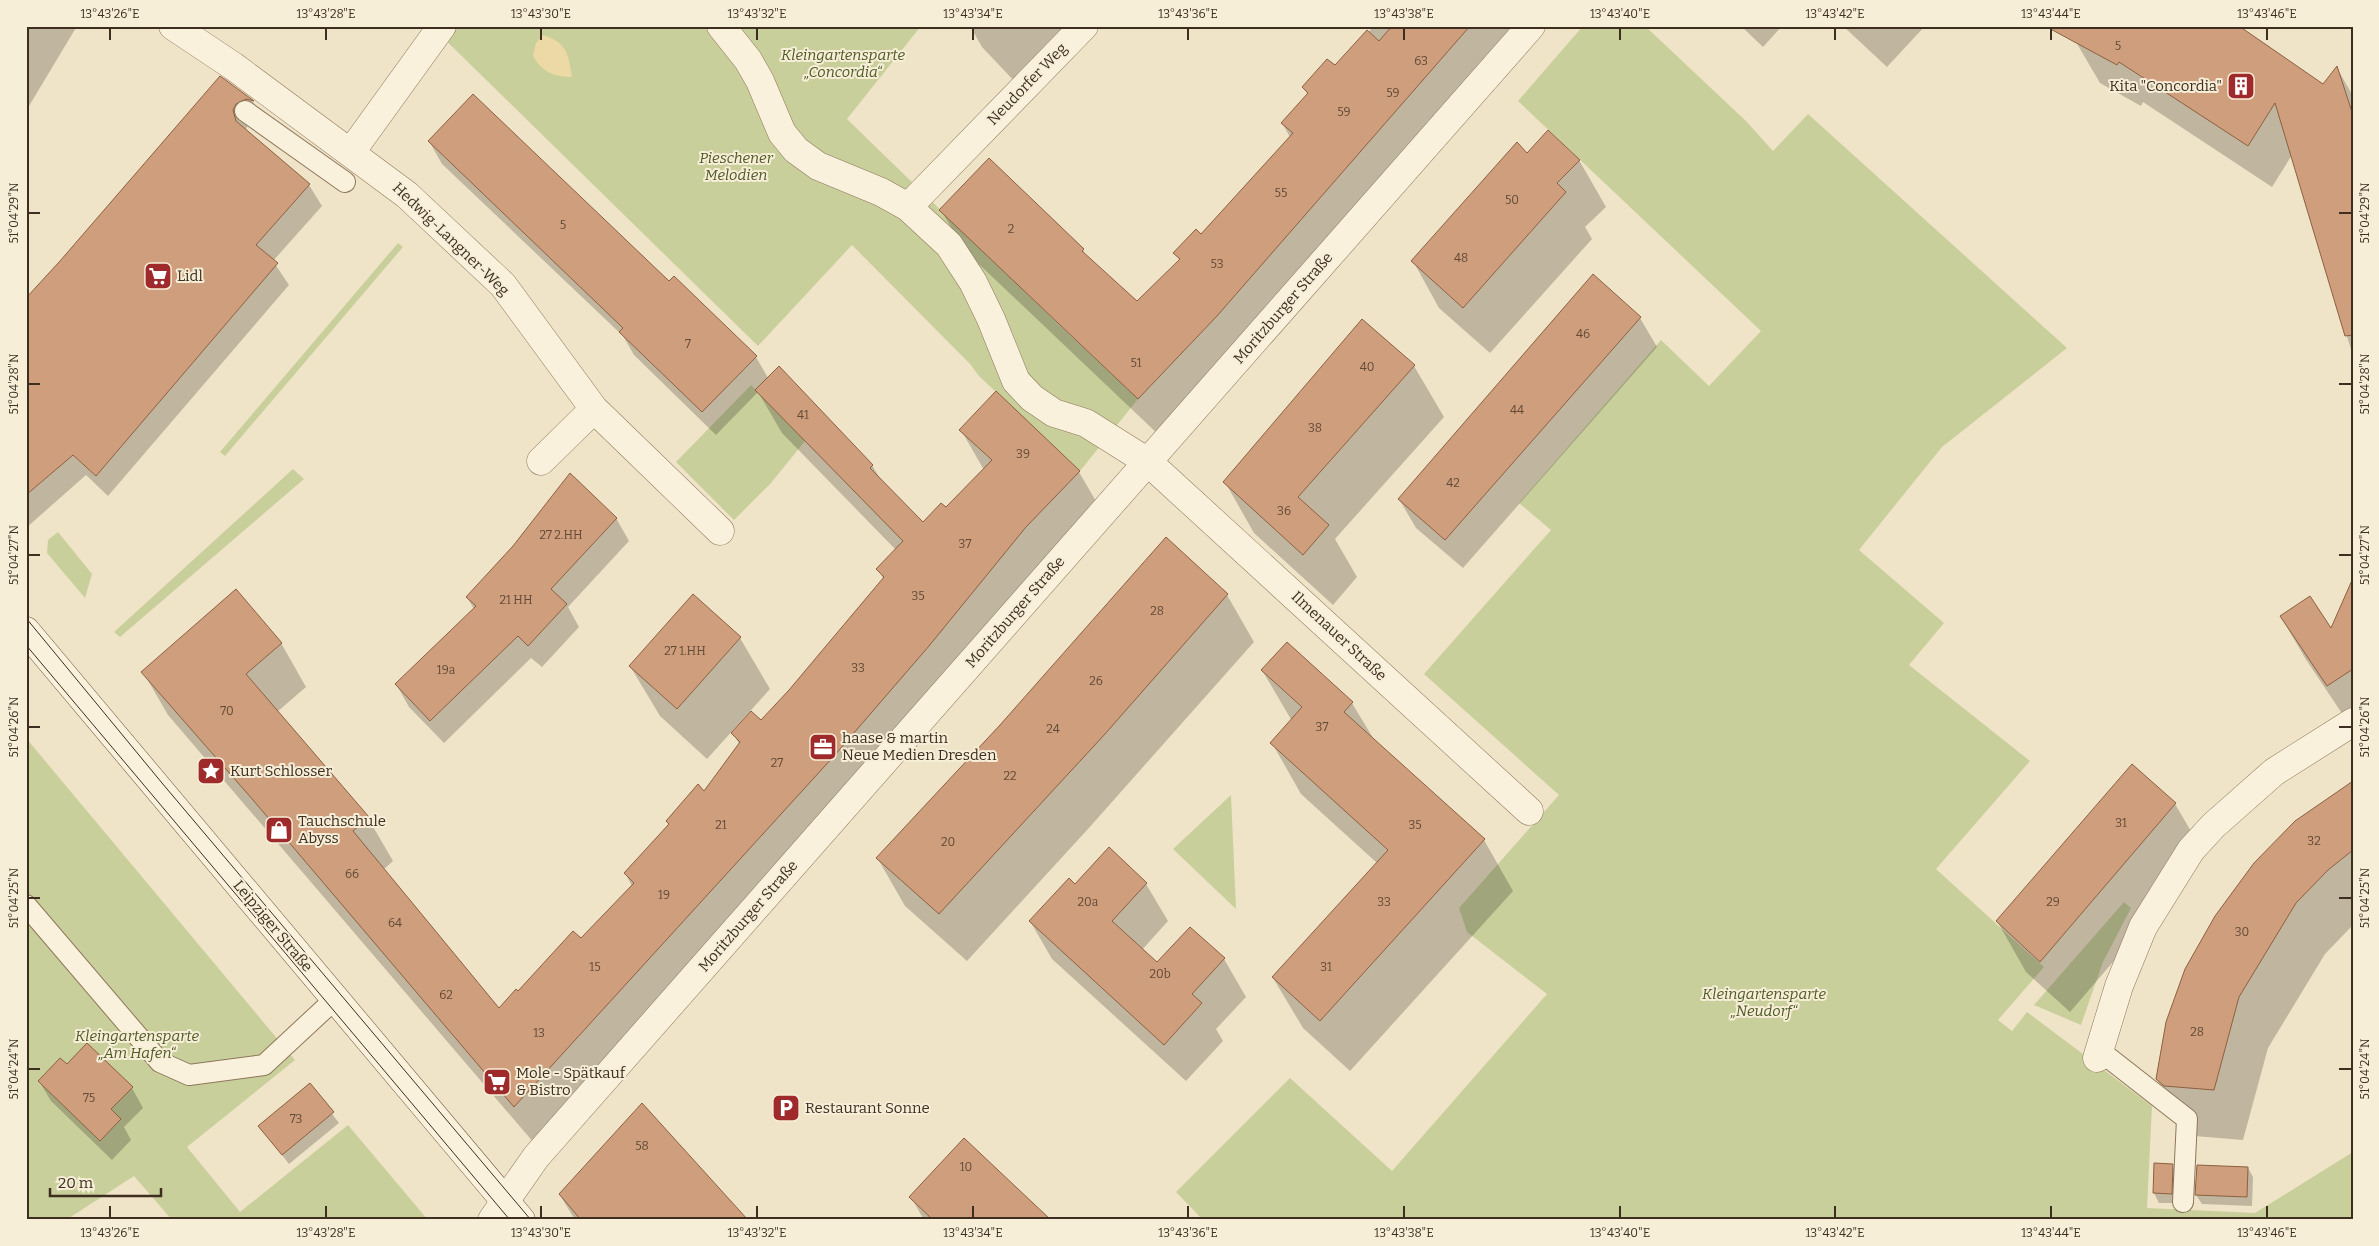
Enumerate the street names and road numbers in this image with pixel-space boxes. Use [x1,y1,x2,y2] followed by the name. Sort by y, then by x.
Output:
[983,39,1071,129] street label: Neudorfer Weg
[389,179,513,299] street label: Hedwig-Langner-Weg
[1230,249,1336,367] street label: Moritzburger Straße
[962,553,1068,671] street label: Moritzburger Straße
[1288,587,1390,685] street label: Ilmenauer Straße
[695,857,801,975] street label: Moritzburger Straße
[230,877,316,975] street label: Leipziger Straße

